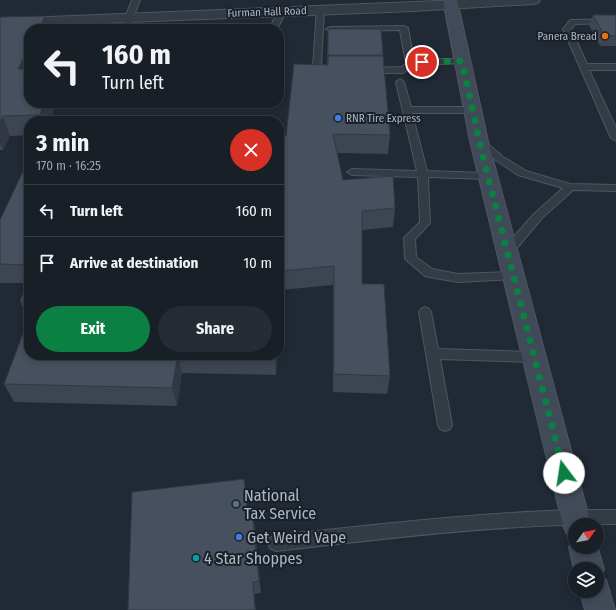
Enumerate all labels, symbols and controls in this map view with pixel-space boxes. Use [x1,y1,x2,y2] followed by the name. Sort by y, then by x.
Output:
[227,4,307,20] street label: Furman Hall Road
[538,30,597,43] place label: Panera Bread
[600,31,610,41] marker: Panera Bread
[102,38,171,71] text: 160 m
[36,40,88,92] icon: left
[405,45,439,79] pin
[411,51,433,73] icon: arrive
[102,72,164,94] text: Turn left
[346,112,421,125] place label: RNR Tire Express
[333,113,343,123] marker: RNR Tire Express
[36,129,89,157] text: 3 min
[230,129,272,171] button: close
[36,158,101,173] text: 170 m · 16:25
[36,200,58,222] icon: left
[70,202,123,220] text: Turn left
[236,202,272,220] text: 160 m
[36,252,58,274] icon: arrive
[70,254,198,272] text: Arrive at destination
[243,254,272,272] text: 10 m
[36,306,150,352] button: Exit
[158,306,272,352] button: Share
[543,452,585,494] position arrow
[244,486,316,523] place label: National Tax Service
[231,499,241,509] marker: National Tax Service
[568,518,604,554] north arrow
[568,518,604,598] map controls
[247,528,346,547] place label: Get Weird Vape
[234,532,244,542] marker: Get Weird Vape
[204,549,302,568] place label: 4 Star Shoppes
[191,553,201,563] marker: 4 Star Shoppes
[568,562,604,598] button: layers

